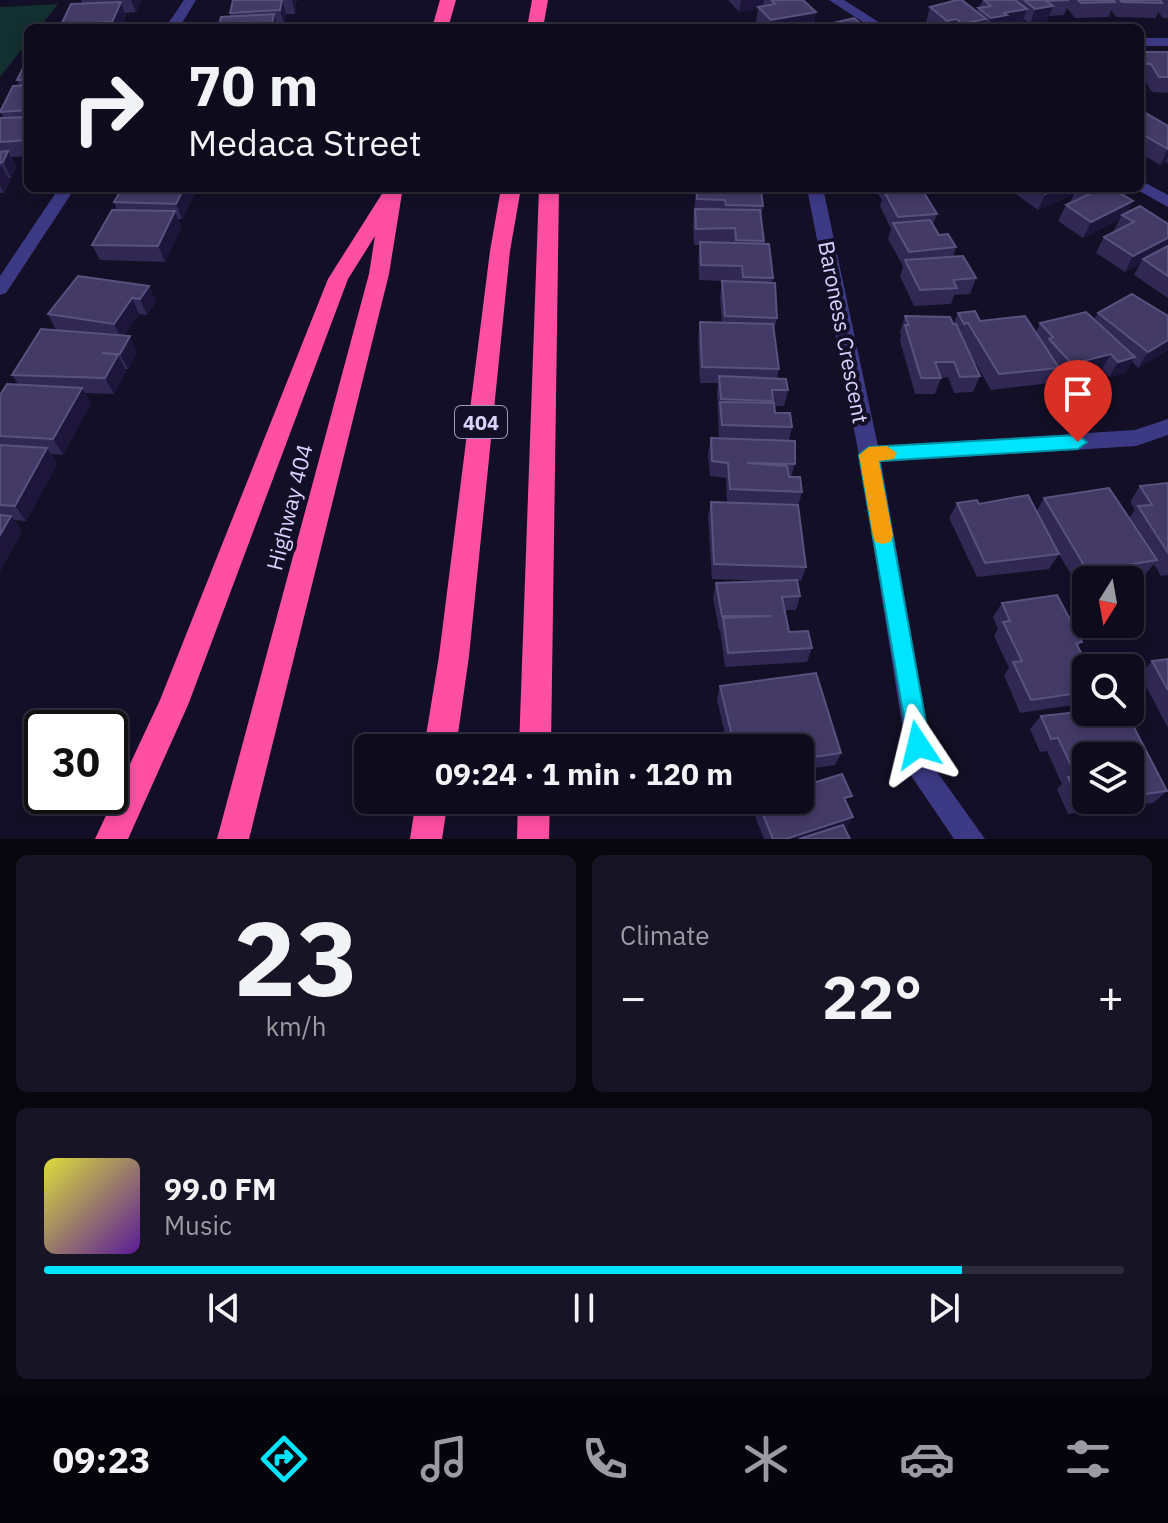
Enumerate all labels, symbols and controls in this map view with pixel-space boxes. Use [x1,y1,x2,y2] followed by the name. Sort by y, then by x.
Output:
[188,49,318,121] text: 70 m
[56,56,160,160] icon: right
[188,119,422,166] text: Medaca Street
[812,238,876,426] street label: Baroness Crescent
[1044,360,1112,442] pin
[1056,372,1100,416] icon: arrive
[455,406,507,438] road number: 404
[259,441,319,573] street label: Highway 404
[1072,566,1144,638] north arrow
[1072,566,1144,814] map controls
[1072,654,1144,726] button: search
[876,703,960,787] position arrow
[24,710,128,814] speed limit sign: 30
[1072,742,1144,814] button: layers
[435,754,733,793] text: 09:24 · 1 min · 120 m
[234,889,358,1025] text: 23
[620,918,710,952] text: Climate
[822,957,922,1036] text: 22°
[620,968,646,1025] text: −
[1098,968,1124,1025] text: +
[265,1009,327,1043] text: km/h
[164,1169,277,1208] text: 99.0 FM
[164,1208,232,1242] text: Music
[202,1286,246,1330] icon: previous
[562,1286,606,1330] icon: pause
[922,1286,966,1330] icon: next
[256,1431,312,1487] icon: directions
[416,1431,472,1487] icon: music
[577,1431,633,1487] icon: phone
[738,1431,794,1487] icon: climate
[899,1431,955,1487] icon: car
[1060,1431,1116,1487] icon: filters
[52,1436,151,1483] text: 09:23

